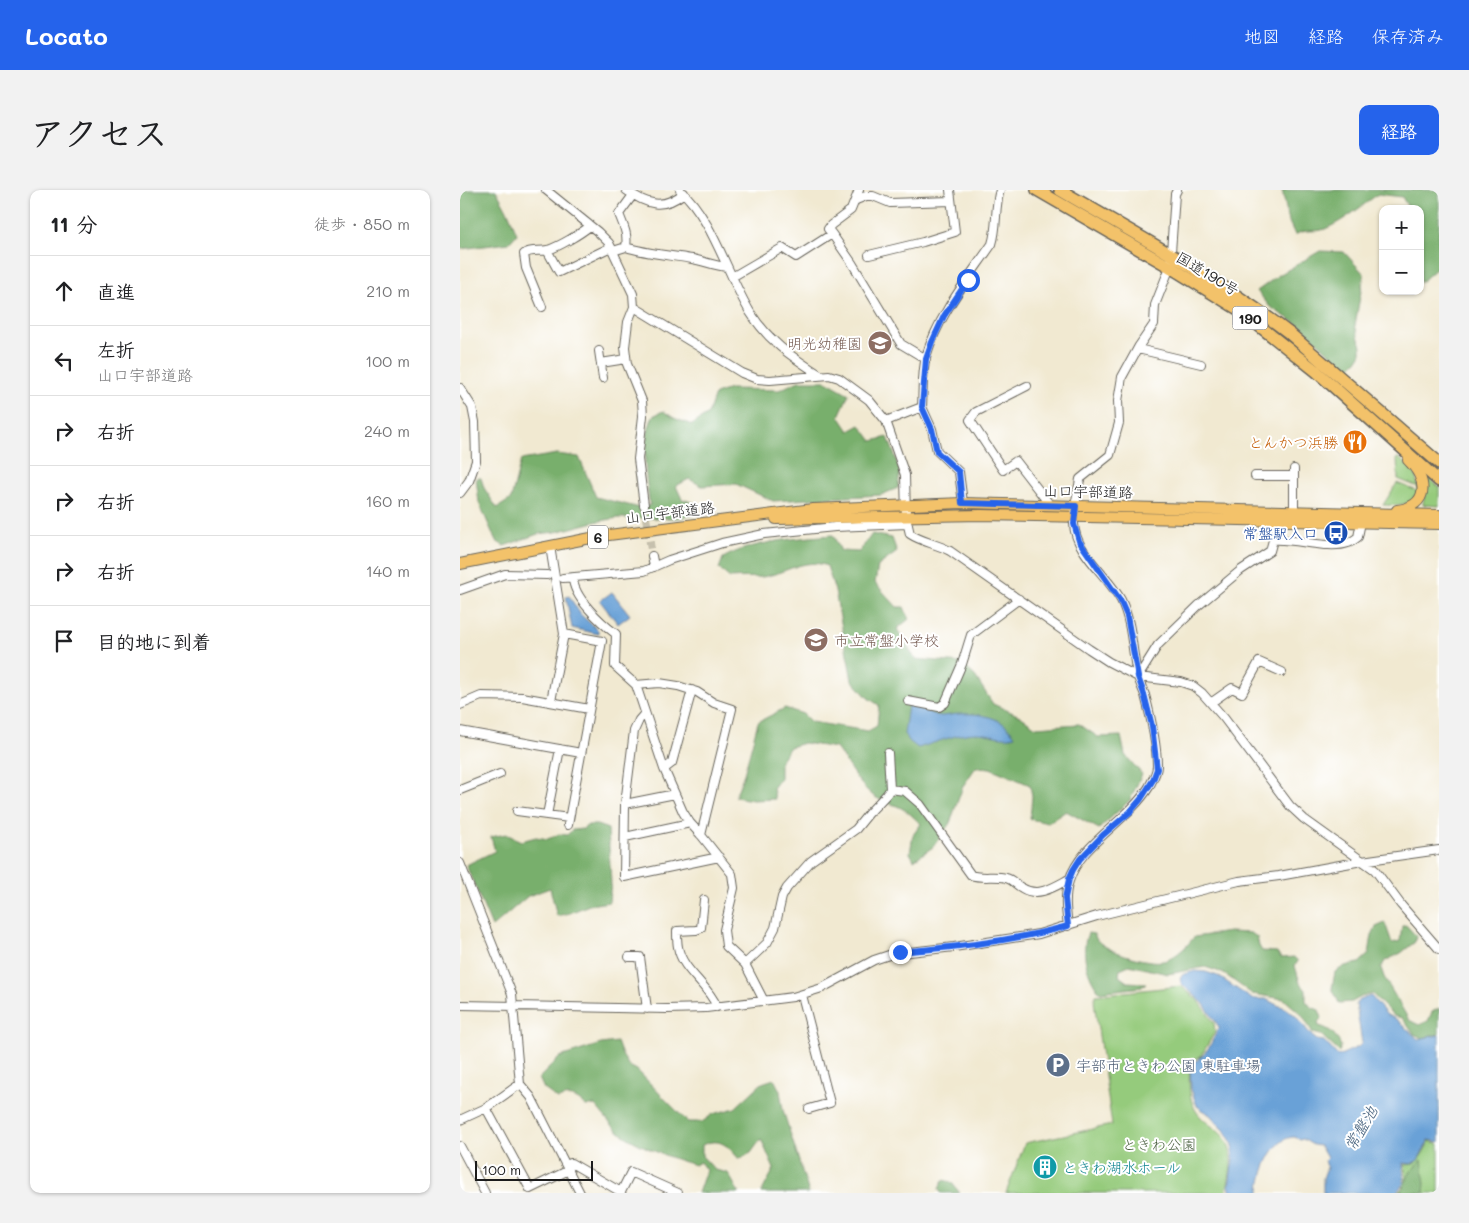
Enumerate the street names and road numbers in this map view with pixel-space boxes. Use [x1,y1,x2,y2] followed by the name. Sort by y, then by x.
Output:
[1173,246,1243,300] street label: 国道190号
[1232,306,1268,330] road number: 190
[1043,480,1133,502] street label: 山口宇部道路
[624,497,716,527] street label: 山口宇部道路
[588,526,608,548] road number: 6

